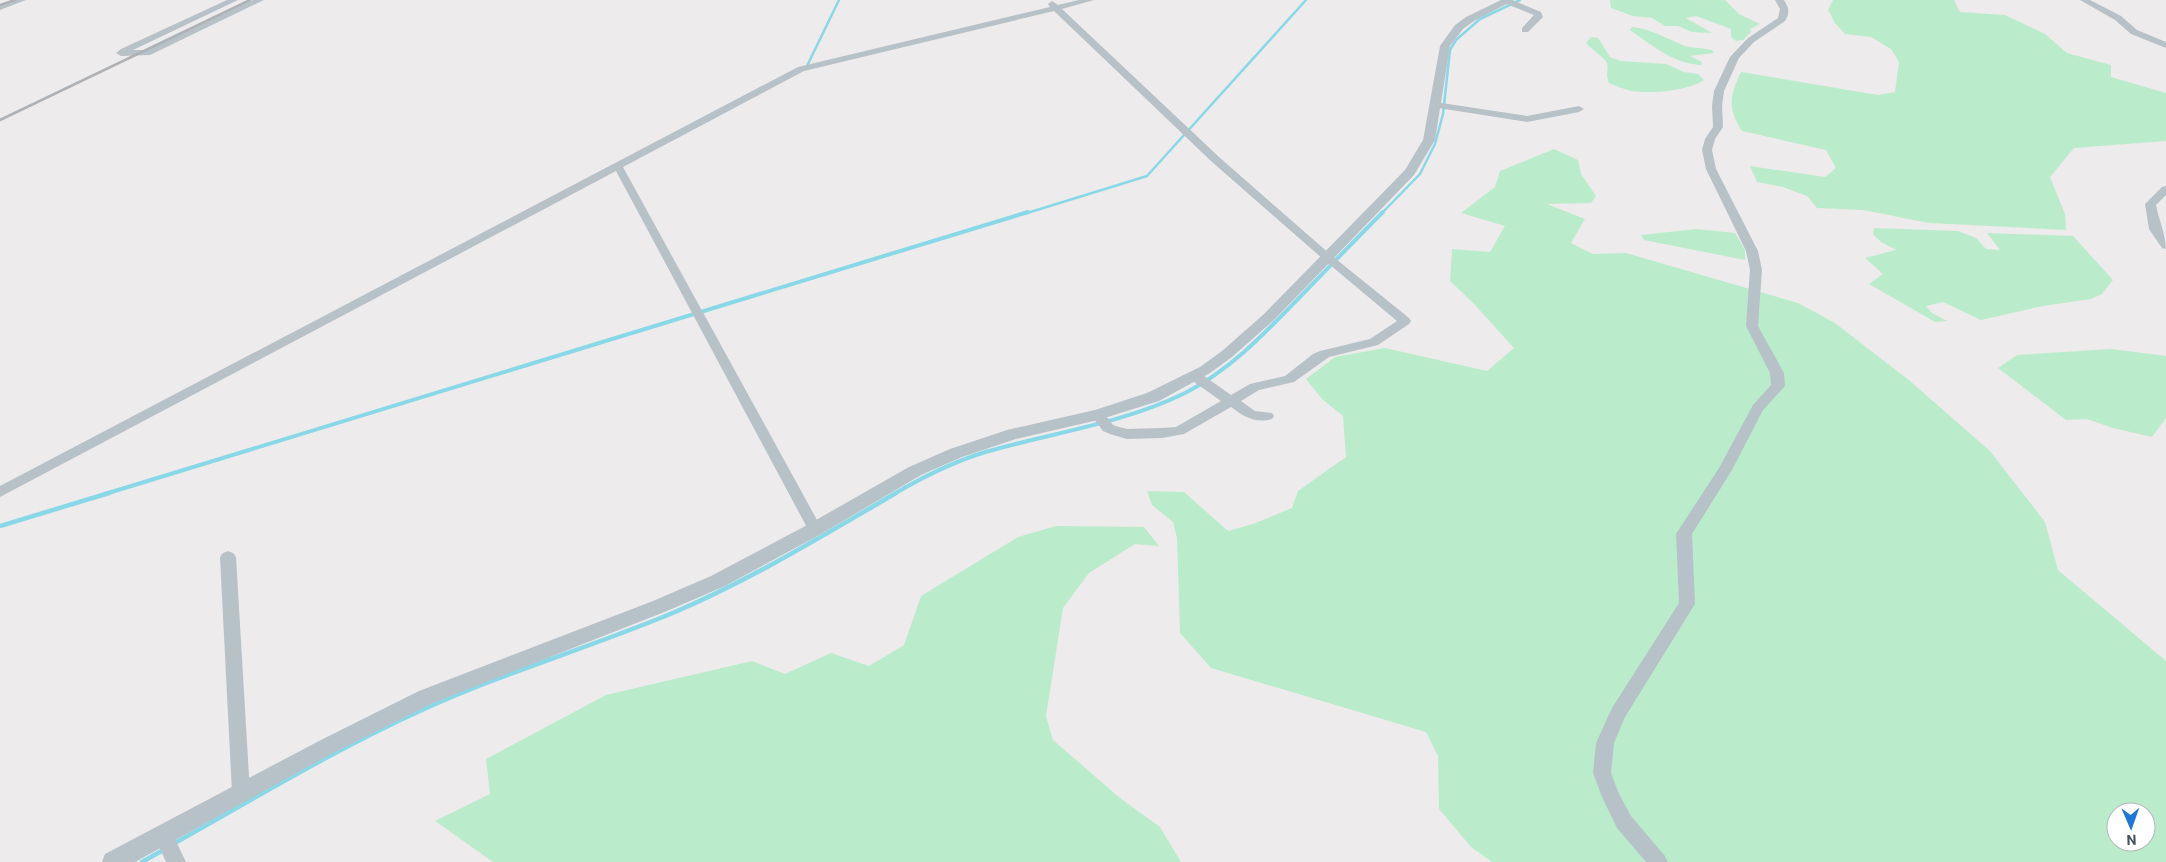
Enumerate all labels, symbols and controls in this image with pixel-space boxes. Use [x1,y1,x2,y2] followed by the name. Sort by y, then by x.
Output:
[2106,802,2156,852] north arrow
[2126,832,2137,848] text: N

